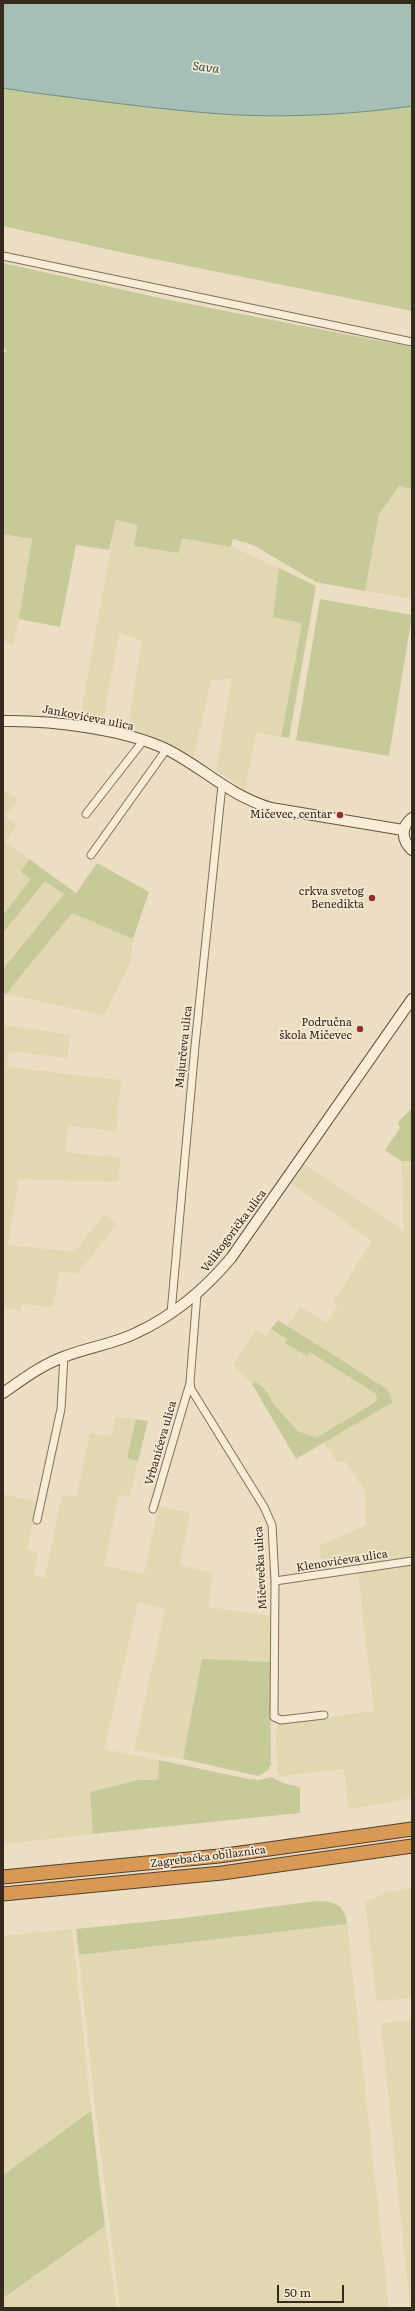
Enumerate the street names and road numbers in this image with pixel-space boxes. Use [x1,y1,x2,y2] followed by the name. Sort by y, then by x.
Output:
[41,703,135,733] street label: Jankovićeva ulica
[173,1005,195,1089] street label: Majurčeva ulica
[199,1187,269,1275] street label: Velikogorička ulica
[143,1399,179,1487] street label: Vrbanićeva ulica
[252,1526,270,1610] street label: Mičevečka ulica
[295,1547,389,1575] street label: Klenovićeva ulica
[149,1843,267,1871] street label: Zagrebačka obilaznica

